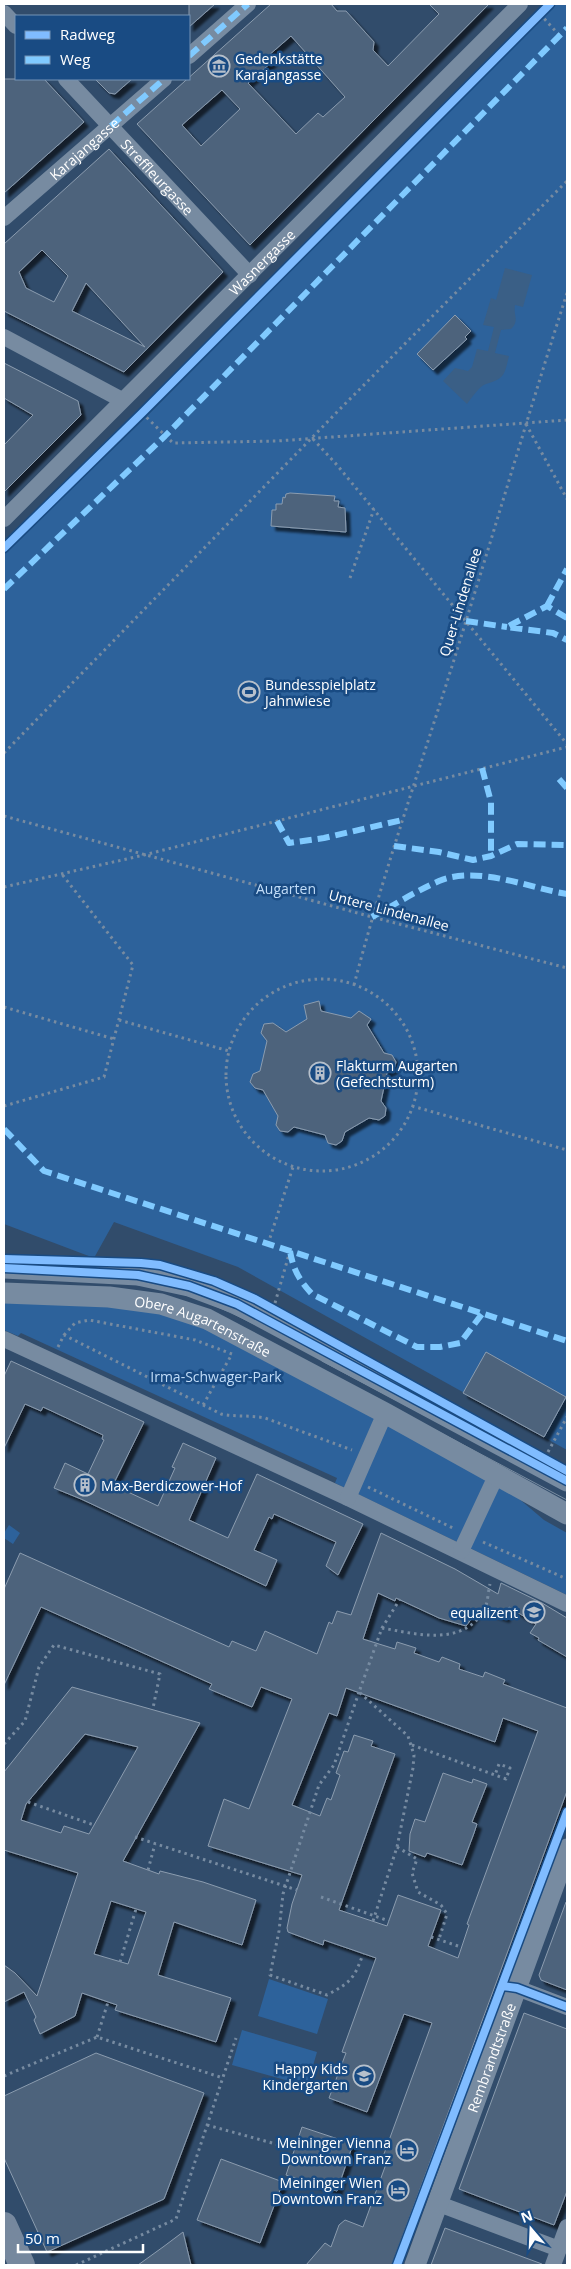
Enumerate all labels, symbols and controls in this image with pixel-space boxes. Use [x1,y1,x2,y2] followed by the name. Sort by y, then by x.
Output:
[15,15,190,80] legend
[60,24,115,44] text: Radweg
[60,49,90,69] text: Weg
[235,49,323,84] place label: Gedenkstätte Karajangasse
[207,54,231,78] museum icon: Gedenkstätte Karajangasse
[45,113,123,184] street label: Karajangasse
[117,134,198,219] street label: Streffleurgasse
[224,225,299,299] street label: Wasnergasse
[434,545,486,659] street label: Quer-Lindenallee
[263,675,376,710] place label: Bundesspielplatz Jahnwiese
[237,680,261,704] sports icon: Bundesspielplatz Jahnwiese
[256,879,316,898] park label: Augarten
[327,885,451,935] street label: Untere Lindenallee
[336,1056,458,1091] place label: Flakturm Augarten (Gefechtsturm)
[308,1061,332,1085] building icon: Flakturm Augarten (Gefechtsturm)
[133,1291,275,1361] street label: Obere Augartenstraße
[150,1367,282,1386] park label: Irma-Schwager-Park
[73,1473,97,1497] building icon: Max-Berdiczower-Hof
[101,1476,243,1495] place label: Max-Berdiczower-Hof
[522,1600,546,1624] school or university icon: equalizent
[450,1603,518,1622] place label: equalizent
[462,2000,520,2115] street label: Rembrandtstraße
[263,2059,348,2094] place label: Happy Kids Kindergarten
[352,2064,376,2088] school or university icon: Happy Kids Kindergarten
[277,2133,391,2168] place label: Meininger Vienna Downtown Franz
[395,2138,419,2162] hotel icon: Meininger Vienna Downtown Franz
[272,2173,382,2208] place label: Meininger Wien Downtown Franz
[386,2178,410,2202] hotel icon: Meininger Wien Downtown Franz
[506,2204,556,2254] north arrow
[518,2205,535,2227] text: N
[18,2222,142,2254] scale bar
[25,2228,60,2248] text: 50 m

